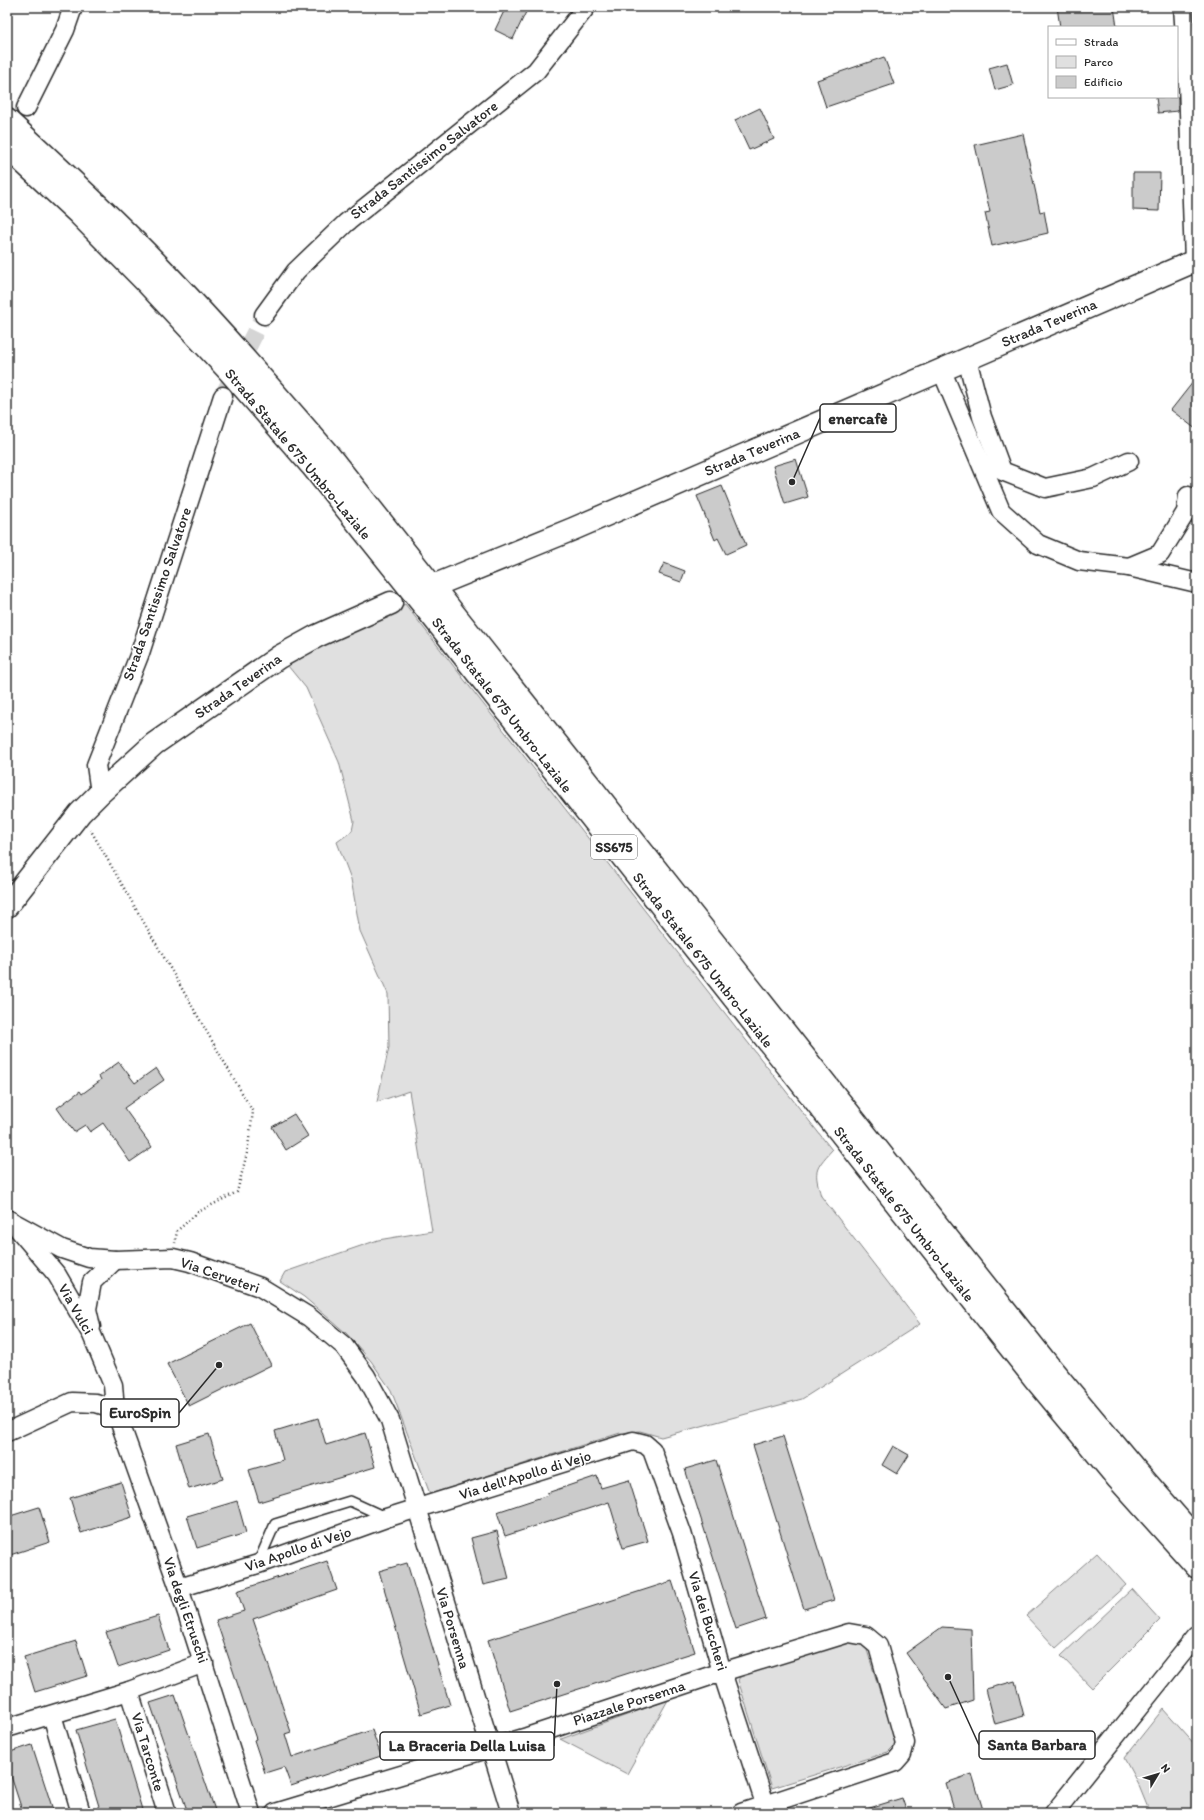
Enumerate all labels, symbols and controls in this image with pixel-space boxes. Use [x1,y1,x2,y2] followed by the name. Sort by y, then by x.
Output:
[1048,26,1178,98] legend
[1084,35,1119,49] text: Strada
[1084,55,1113,69] text: Parco
[1084,75,1123,89] text: Edificio
[347,97,501,223] street label: Strada Santissimo Salvatore
[999,295,1100,351] street label: Strada Teverina
[221,365,375,543] street label: Strada Statale 675 Umbro-Laziale
[820,404,896,432] callout: enercafè
[828,409,888,428] text: enercafè
[702,424,803,480] street label: Strada Teverina
[119,505,195,683] street label: Strada Santissimo Salvatore
[428,614,576,796] street label: Strada Statale 675 Umbro-Laziale
[191,649,285,723] street label: Strada Teverina
[591,835,637,859] road number: SS675
[629,869,777,1051] street label: Strada Statale 675 Umbro-Laziale
[830,1123,978,1305] street label: Strada Statale 675 Umbro-Laziale
[178,1253,262,1297] street label: Via Cerveteri
[54,1280,98,1338] street label: Via Vulci
[101,1399,179,1427] callout: EuroSpin
[109,1403,172,1423] text: EuroSpin
[457,1446,593,1504] street label: Via dell'Apollo di Vejo
[243,1522,353,1576] street label: Via Apollo di Vejo
[159,1555,213,1665] street label: Via degli Etruschi
[684,1569,732,1673] street label: Via dei Buccheri
[432,1585,474,1671] street label: Via Porsenna
[571,1676,688,1730] street label: Piazzale Porsenna
[127,1710,169,1794] street label: Via Tarconte
[979,1731,1095,1759] callout: Santa Barbara
[380,1732,554,1760] callout: La Braceria Della Luisa
[987,1735,1087,1754] text: Santa Barbara
[389,1736,546,1755] text: La Braceria Della Luisa
[1138,1754,1178,1794] north arrow
[1158,1761,1173,1775] text: N

